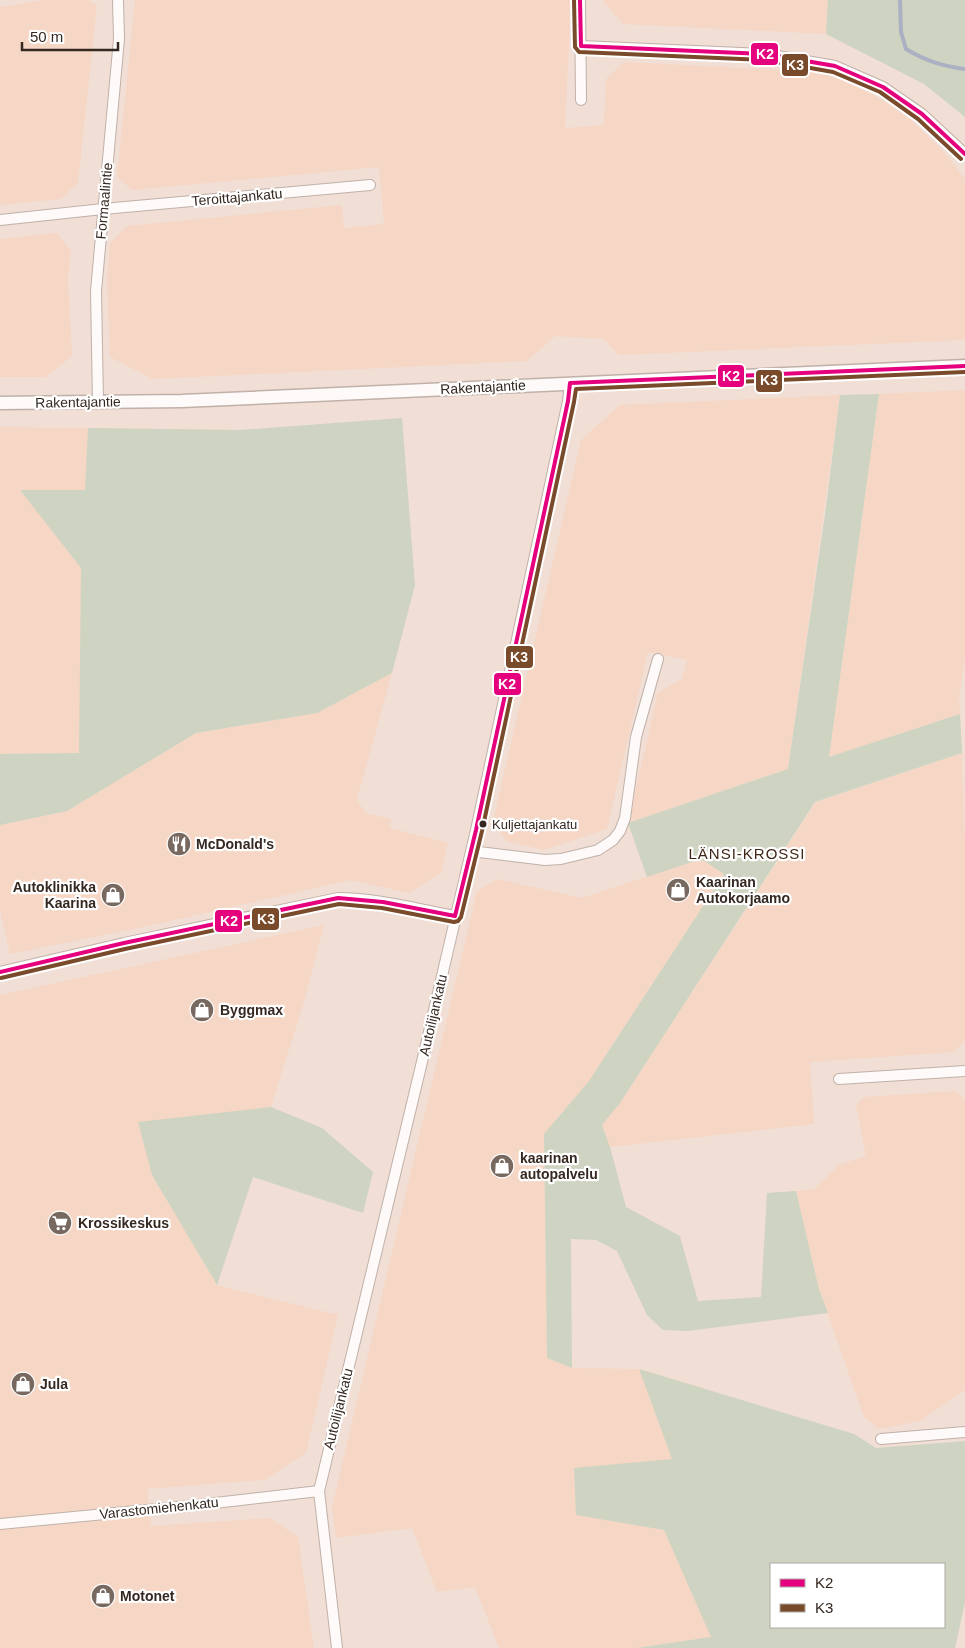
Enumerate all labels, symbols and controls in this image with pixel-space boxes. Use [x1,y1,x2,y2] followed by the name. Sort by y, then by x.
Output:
[22,20,119,52] scale bar
[30,28,63,45] text: 50 m
[750,42,779,66] line badge: K2
[756,46,774,62] text: K2
[781,53,809,77] line badge: K3
[786,57,804,73] text: K3
[93,162,115,240] street label: Formaalintie
[191,185,283,209] street label: Teroittajankatu
[717,364,745,388] line badge: K2
[722,368,740,384] text: K2
[755,369,783,393] line badge: K3
[760,372,778,388] text: K3
[440,377,526,397] street label: Rakentajantie
[35,393,121,411] street label: Rakentajantie
[505,645,534,669] line badge: K3
[510,649,528,665] text: K3
[493,672,522,696] line badge: K2
[498,676,516,692] text: K2
[492,817,577,832] place label: Kuljettajankatu
[478,819,488,829] marker: Kuljettajankatu
[166,831,192,857] restaurant icon: McDonald's
[196,836,274,852] place label: McDonald's
[688,845,806,862] district label: LÄNSI-KROSSI
[696,874,790,906] place label: Kaarinan Autokorjaamo
[665,877,691,903] shop icon: Kaarinan Autokorjaamo
[13,879,96,911] place label: Autoklinikka Kaarina
[100,882,126,908] shop icon: Autoklinikka Kaarina
[251,907,280,931] line badge: K3
[214,909,243,933] line badge: K2
[257,911,275,927] text: K3
[220,913,238,929] text: K2
[416,973,450,1057] street label: Autoilijankatu
[189,997,215,1023] shop icon: Byggmax
[220,1002,283,1018] place label: Byggmax
[520,1150,598,1182] place label: kaarinan autopalvelu
[489,1153,515,1179] shop icon: kaarinan autopalvelu
[47,1210,73,1236] supermarket icon: Krossikeskus
[78,1215,169,1231] place label: Krossikeskus
[320,1367,356,1451] street label: Autoilijankatu
[10,1371,36,1397] shop icon: Jula
[40,1376,68,1392] place label: Jula
[99,1494,219,1522] street label: Varastomiehenkatu
[770,1563,945,1628] legend
[815,1574,833,1591] text: K2
[90,1583,116,1609] shop icon: Motonet
[120,1588,175,1604] place label: Motonet
[815,1599,833,1616] text: K3

